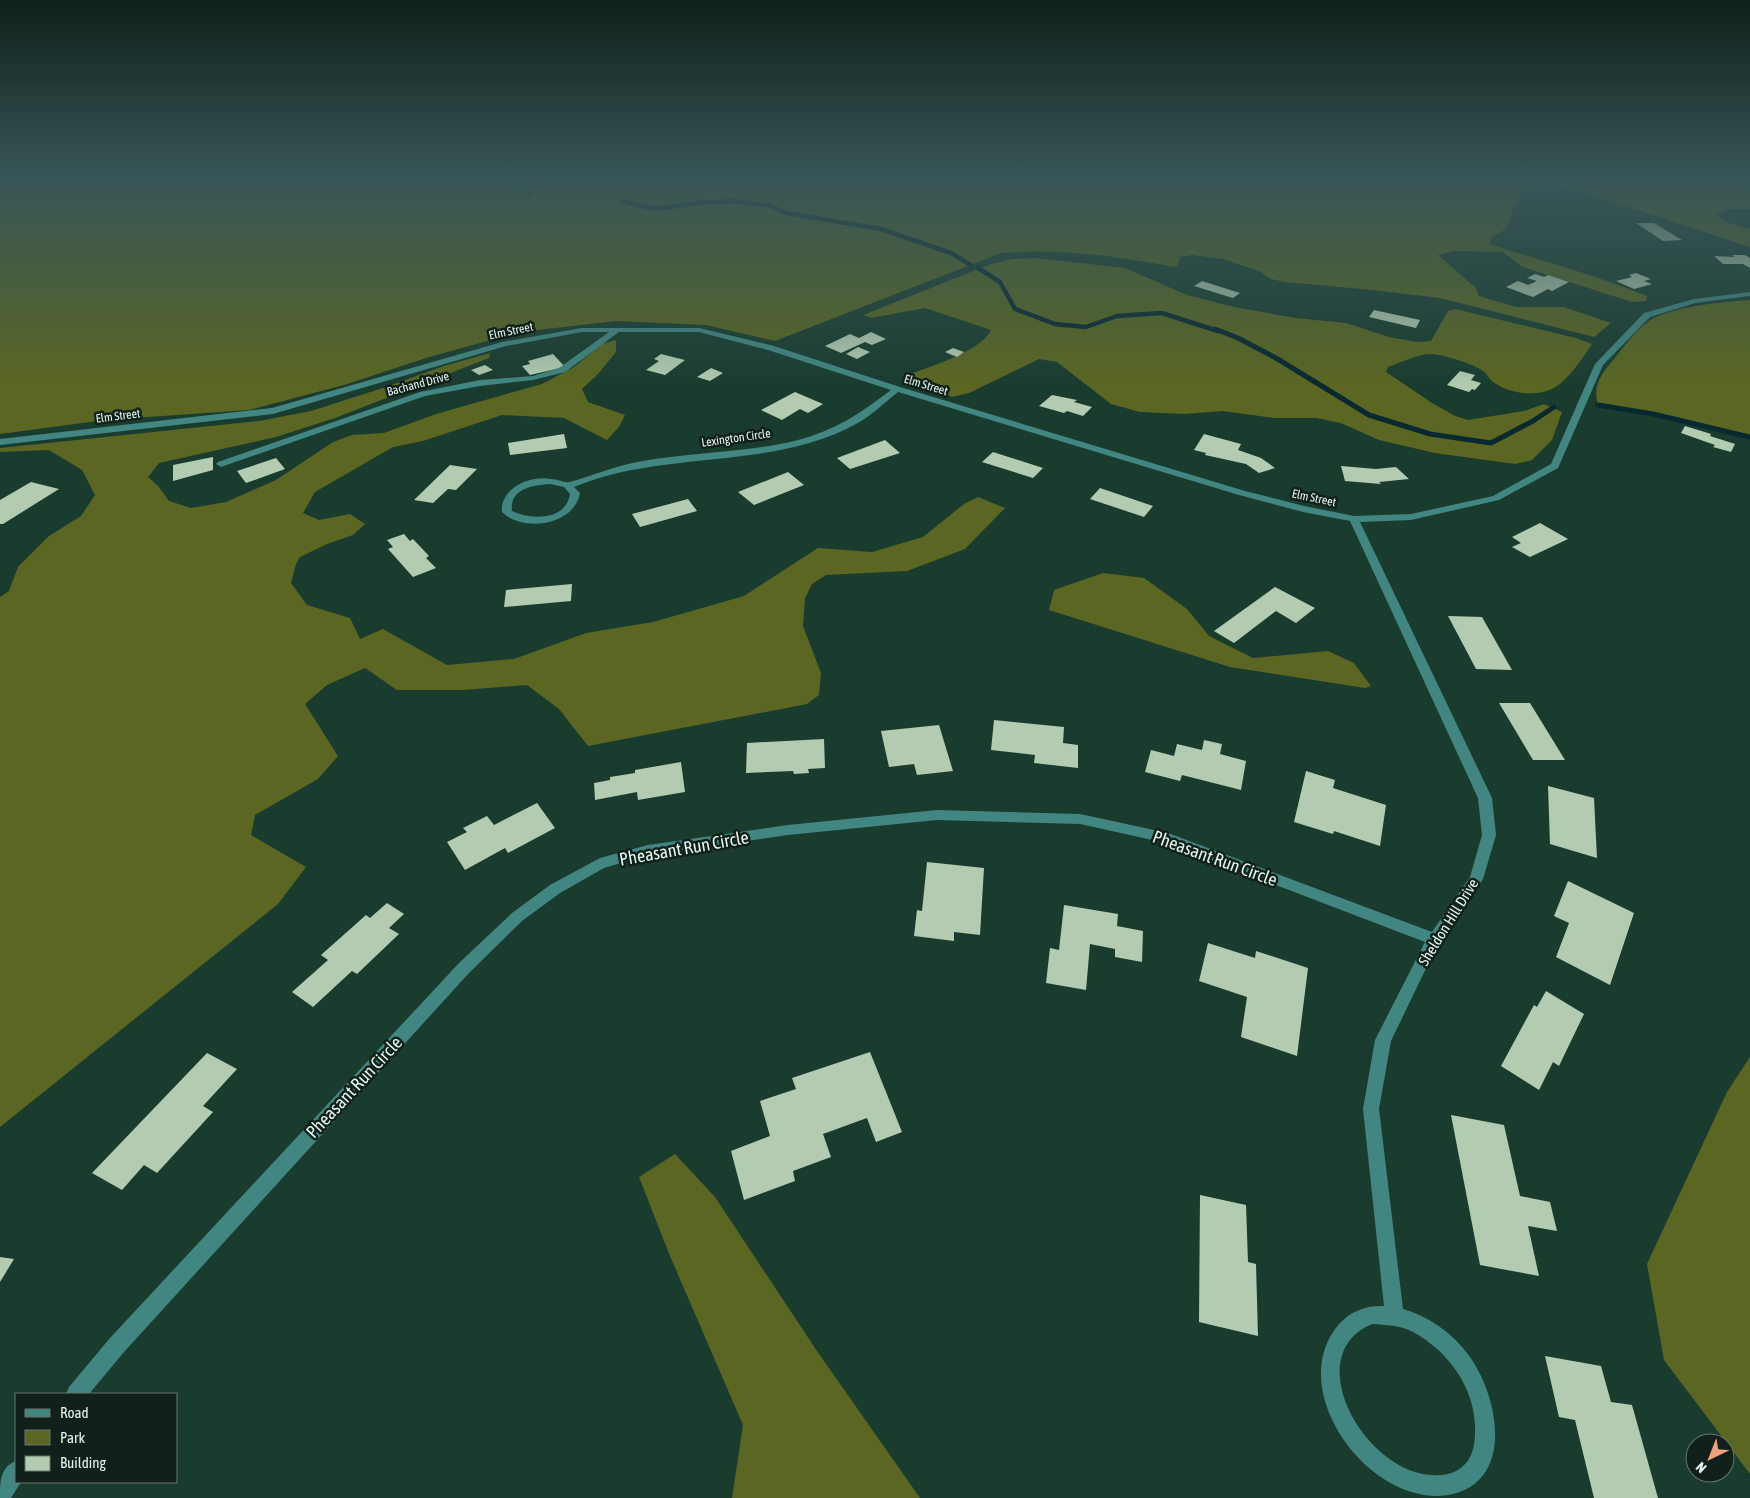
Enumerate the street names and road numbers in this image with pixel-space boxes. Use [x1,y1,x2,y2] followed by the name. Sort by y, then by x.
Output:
[488,319,535,343] street label: Elm Street
[385,369,451,399] street label: Bachand Drive
[902,372,950,398] street label: Elm Street
[95,406,142,426] street label: Elm Street
[701,426,771,450] street label: Lexington Circle
[1291,486,1338,510] street label: Elm Street
[618,826,750,870] street label: Pheasant Run Circle
[1150,826,1280,890] street label: Pheasant Run Circle
[1415,875,1482,968] street label: Sheldon Hill Drive
[302,1032,406,1142] street label: Pheasant Run Circle

